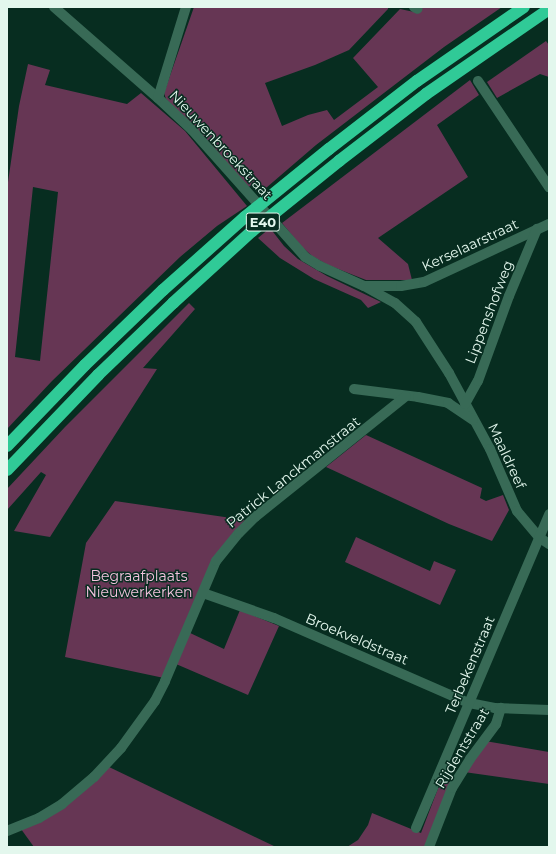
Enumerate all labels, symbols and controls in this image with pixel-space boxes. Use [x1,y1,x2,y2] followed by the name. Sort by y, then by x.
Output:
[166,87,276,203] street label: Nieuwenbroekstraat
[245,211,281,233] road number: E40
[419,215,521,275] street label: Kerselaarstraat
[462,258,516,366] street label: Lippenshofweg
[223,413,363,531] street label: Patrick Lanckmanstraat
[485,421,529,491] street label: Maaldreef
[85,568,193,600] park label: Begraafplaats Nieuwerkerken
[303,610,411,668] street label: Broekveldstraat
[442,613,498,717] street label: Terbekenstraat
[431,705,493,791] street label: Rijdentstraat

